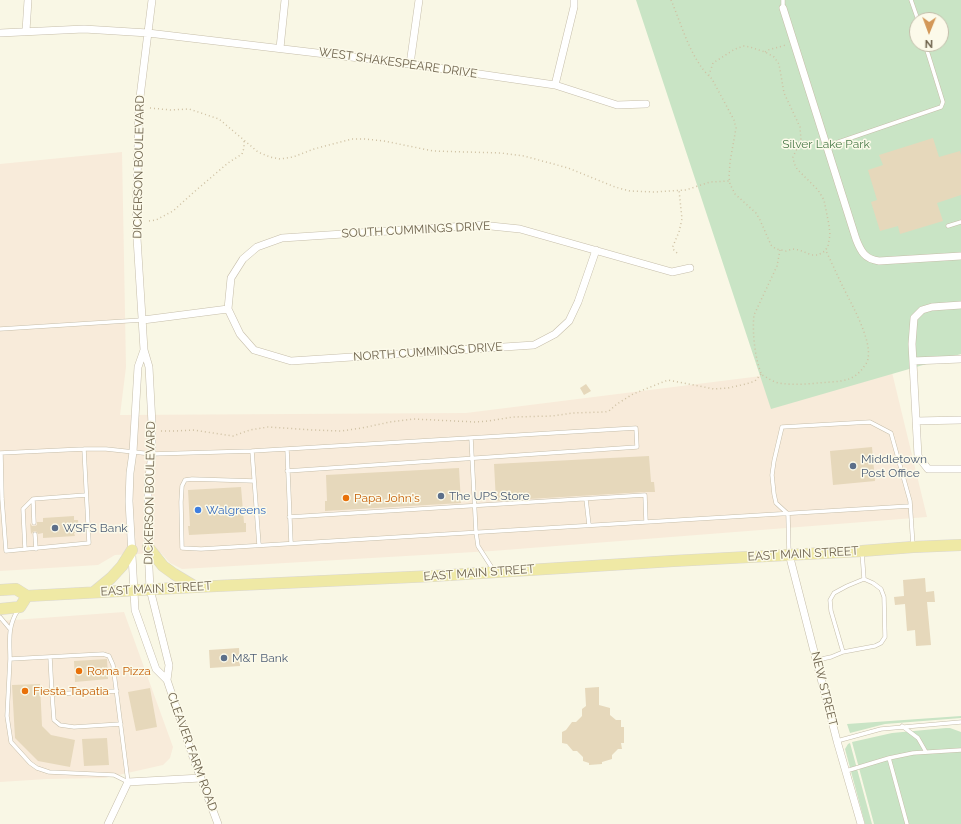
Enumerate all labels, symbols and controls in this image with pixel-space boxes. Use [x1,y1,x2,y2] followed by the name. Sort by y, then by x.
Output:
[909,12,949,52] north arrow
[924,37,933,50] text: N
[318,45,478,81] street label: WEST SHAKESPEARE DRIVE
[131,95,147,239] street label: DICKERSON BOULEVARD
[782,137,870,151] park label: Silver Lake Park
[341,219,491,241] street label: SOUTH CUMMINGS DRIVE
[353,340,503,364] street label: NORTH CUMMINGS DRIVE
[142,421,158,565] street label: DICKERSON BOULEVARD
[861,452,927,480] place label: Middletown Post Office
[848,461,858,471] marker: Middletown Post Office
[449,489,530,503] place label: The UPS Store
[354,491,420,505] place label: Papa John's
[436,491,446,501] marker: The UPS Store
[341,493,351,503] marker: Papa John's
[206,503,266,517] place label: Walgreens
[193,505,203,515] marker: Walgreens
[63,521,128,535] place label: WSFS Bank
[50,523,60,533] marker: WSFS Bank
[747,544,859,564] street label: EAST MAIN STREET
[423,562,535,584] street label: EAST MAIN STREET
[100,579,212,599] street label: EAST MAIN STREET
[808,650,840,728] street label: NEW STREET
[232,651,288,665] place label: M&T Bank
[219,653,229,663] marker: M&T Bank
[87,664,151,678] place label: Roma Pizza
[74,666,84,676] marker: Roma Pizza
[33,684,109,698] place label: Fiesta Tapatia
[20,686,30,696] marker: Fiesta Tapatia
[164,691,220,813] street label: CLEAVER FARM ROAD

